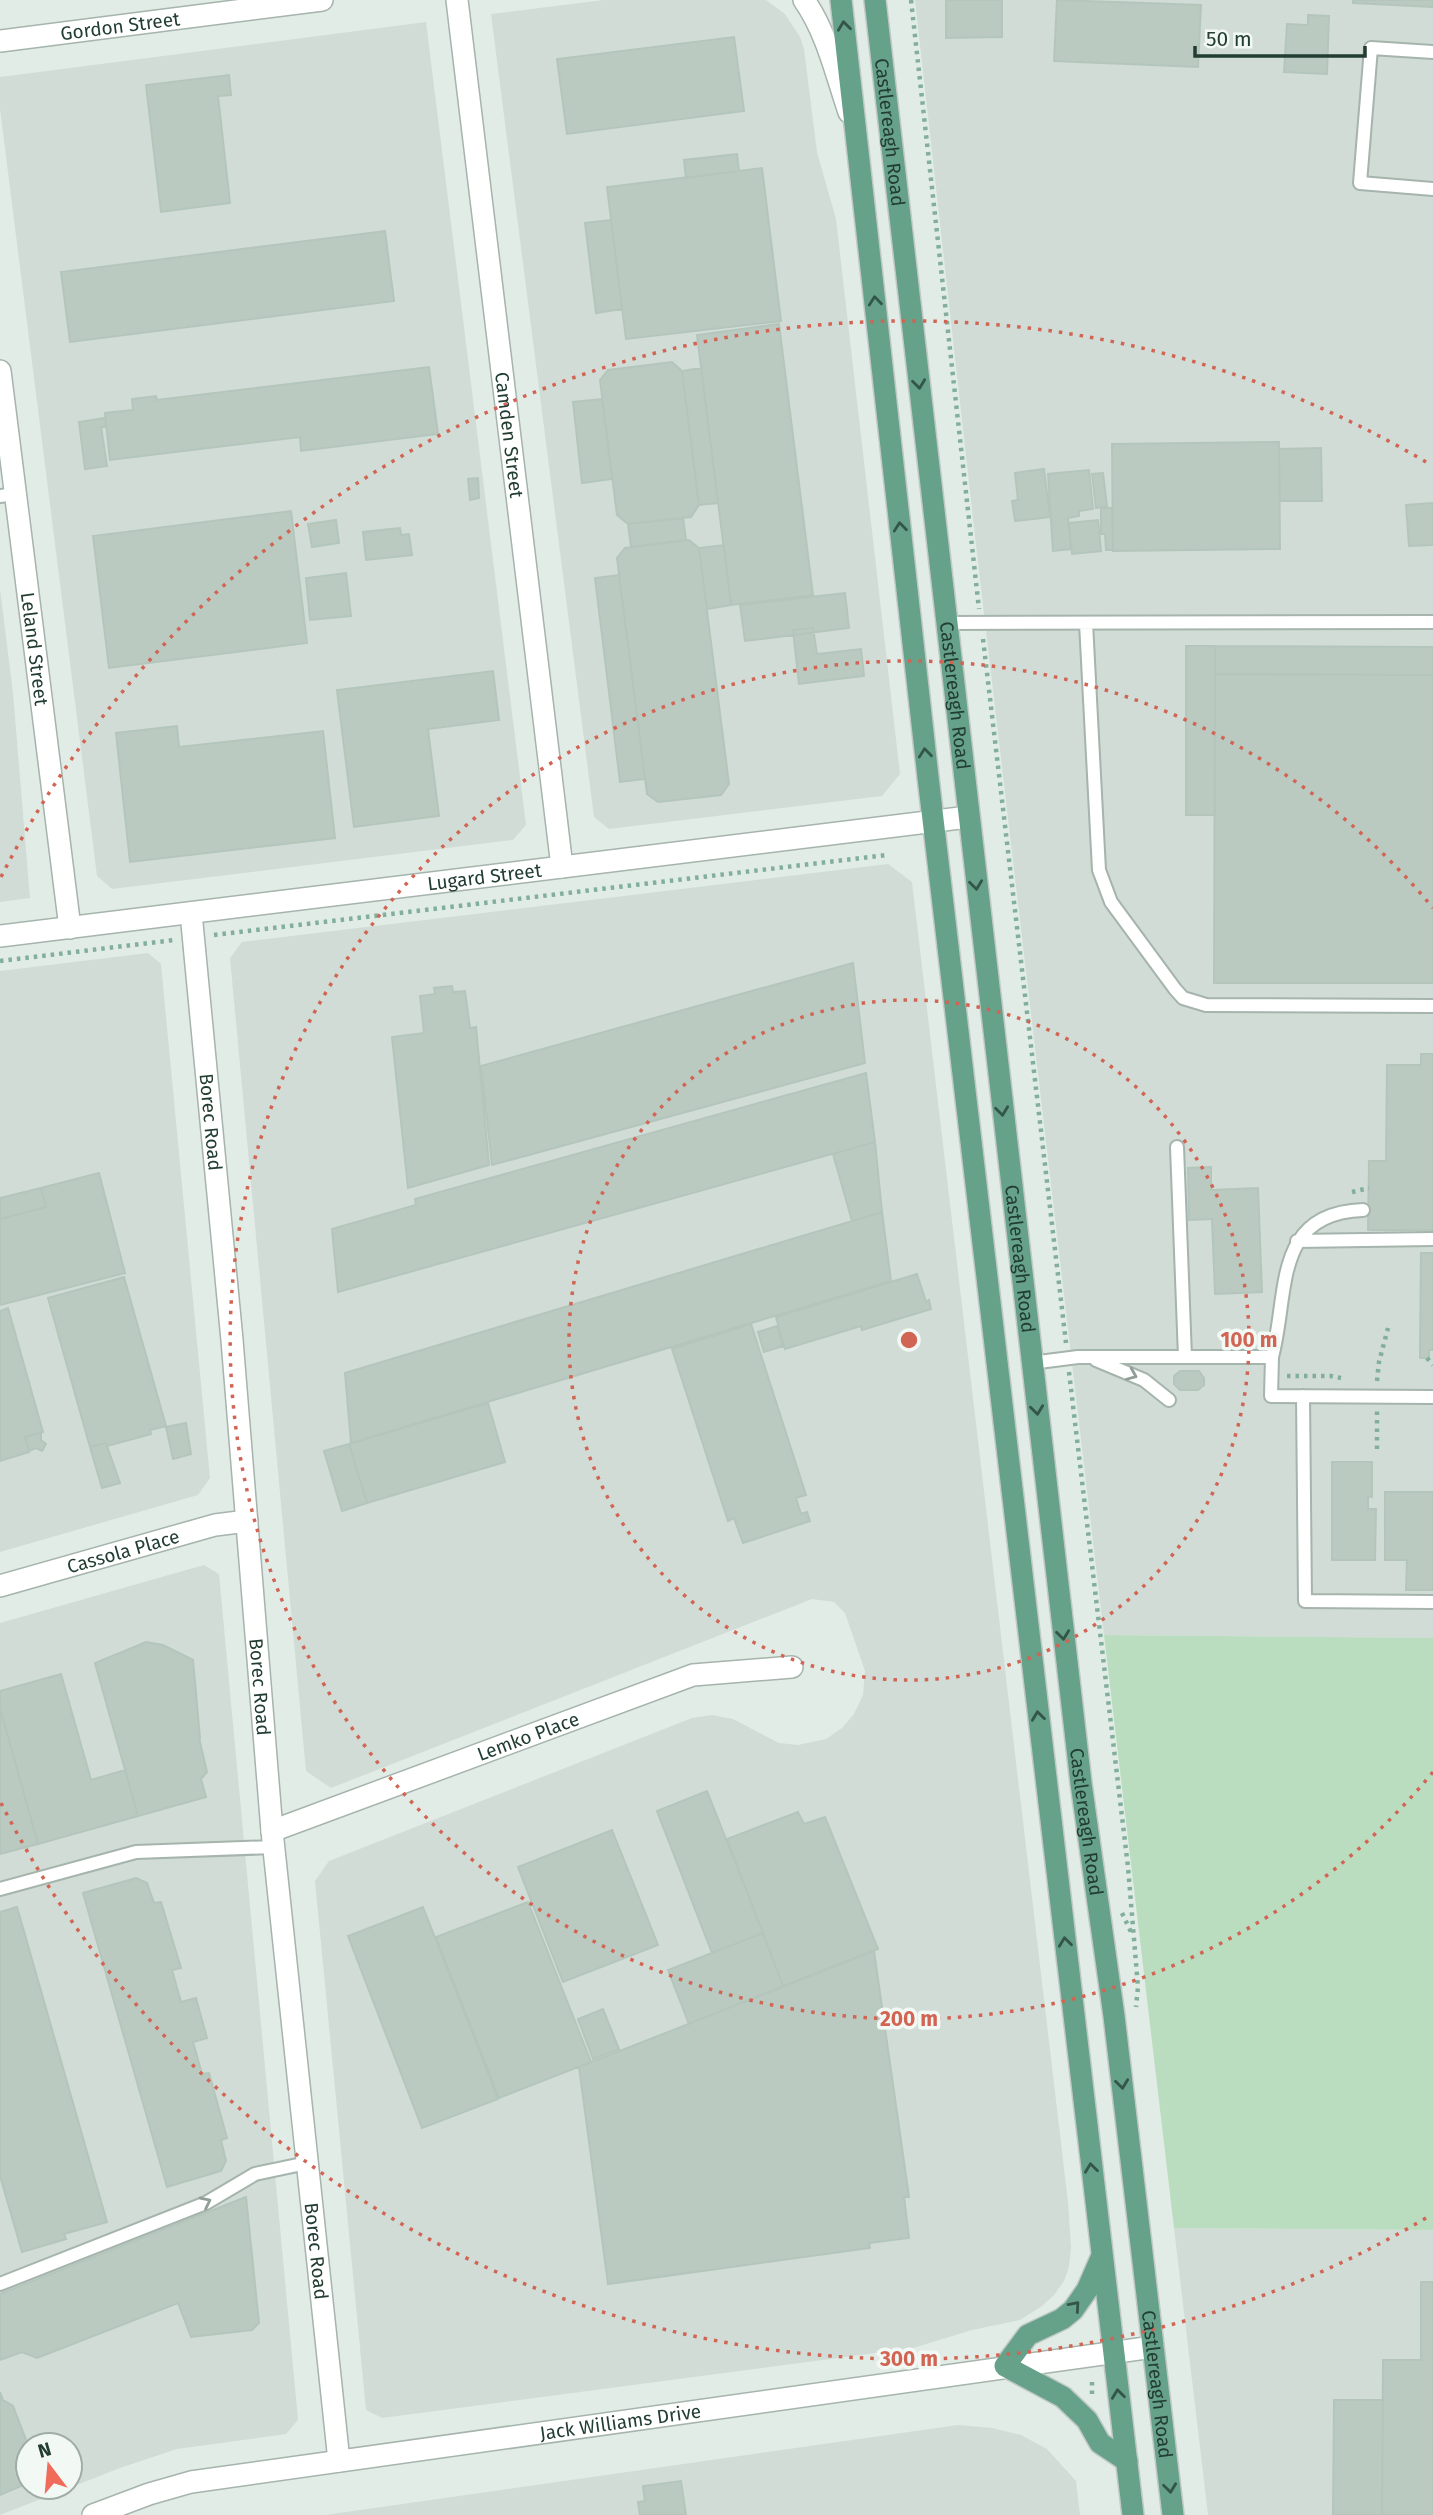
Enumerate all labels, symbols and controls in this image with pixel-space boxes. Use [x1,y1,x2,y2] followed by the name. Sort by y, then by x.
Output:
[59,7,181,45] street label: Gordon Street
[1195,14,1365,58] scale bar
[837,20,852,32] one-way arrow
[1206,26,1252,52] text: 50 m
[870,57,910,208] street label: Castlereagh Road
[868,295,883,307] one-way arrow
[490,371,528,499] street label: Camden Street
[912,378,927,390] one-way arrow
[893,521,908,533] one-way arrow
[16,591,53,707] street label: Leland Street
[935,620,975,771] street label: Castlereagh Road
[918,747,933,758] one-way arrow
[426,859,543,895] street label: Lugard Street
[969,879,984,890] one-way arrow
[194,1072,227,1172] street label: Borec Road
[995,1105,1010,1116] one-way arrow
[1000,1183,1040,1334] street label: Castlereagh Road
[1220,1327,1278,1353] text: 100 m
[897,1328,921,1352] centre of rings
[1124,1367,1137,1381] one-way arrow
[1029,1404,1044,1415] one-way arrow
[64,1525,182,1578] street label: Cassola Place
[1056,1630,1071,1641] one-way arrow
[244,1637,275,1737] street label: Borec Road
[474,1707,582,1766] street label: Lemko Place
[1031,1710,1046,1721] one-way arrow
[1065,1747,1108,1897] street label: Castlereagh Road
[1057,1936,1072,1948] one-way arrow
[880,2006,938,2032] text: 200 m
[1115,2078,1130,2090] one-way arrow
[1084,2162,1099,2173] one-way arrow
[199,2196,211,2210] one-way arrow
[300,2201,333,2301] street label: Borec Road
[1067,2301,1079,2314] one-way arrow
[1137,2309,1177,2460] street label: Castlereagh Road
[879,2346,938,2372] text: 300 m
[1110,2388,1125,2399] one-way arrow
[538,2400,703,2445] street label: Jack Williams Drive
[14,2431,84,2501] north arrow
[35,2437,54,2463] text: N
[1162,2482,1177,2494] one-way arrow

